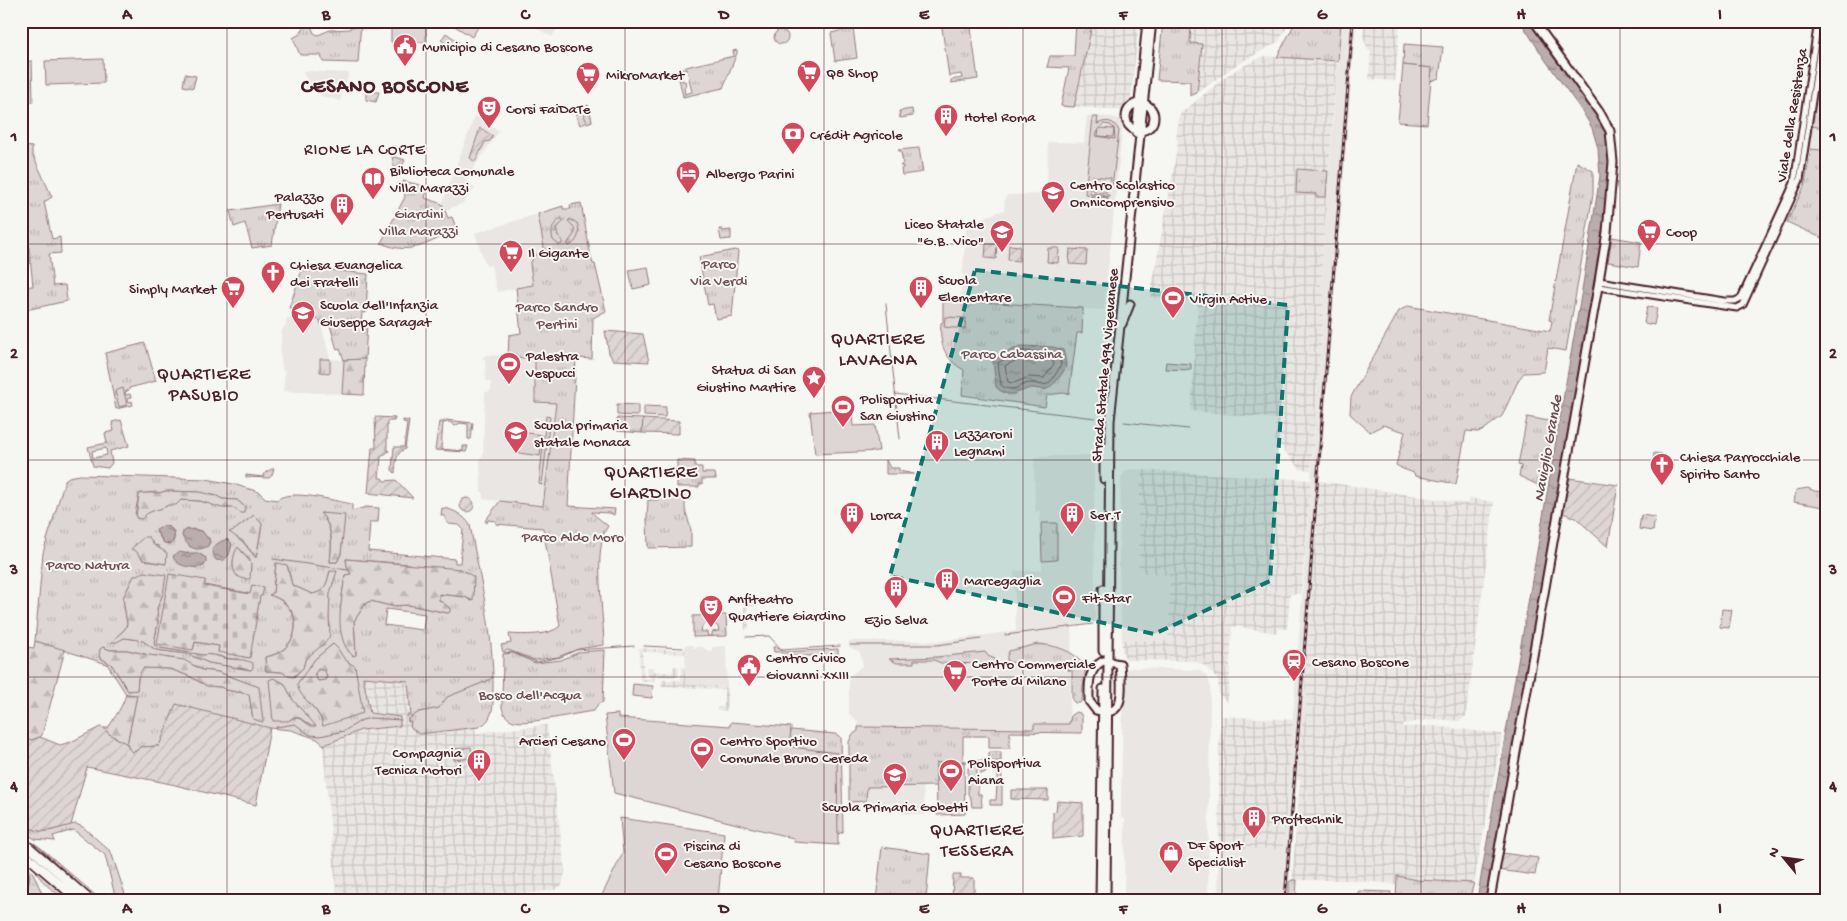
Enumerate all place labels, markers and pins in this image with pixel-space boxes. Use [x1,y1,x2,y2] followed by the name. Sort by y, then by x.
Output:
[392,33,418,67] public building icon: Municipio di Cesano Boscone
[422,39,593,57] place label: Municipio di Cesano Boscone
[796,59,822,93] supermarket icon: Q8 Shop
[575,61,601,95] supermarket icon: MikroMarket
[826,65,879,83] place label: Q8 Shop
[606,67,686,85] place label: MikroMarket
[476,95,502,129] theatre icon: Corsi FaiDaTe
[506,101,591,119] place label: Corsi FaiDaTe
[933,103,959,137] building icon: Hotel Roma
[964,109,1036,127] place label: Hotel Roma
[780,121,806,155] bank icon: Crédit Agricole
[810,127,903,145] place label: Crédit Agricole
[675,160,701,194] hotel icon: Albergo Parini
[389,163,514,198] place label: Biblioteca Comunale Villa Marazzi
[360,166,386,200] library icon: Biblioteca Comunale Villa Marazzi
[706,166,795,184] place label: Albergo Parini
[1070,177,1175,212] place label: Centro Scolastico Omnicomprensivo
[1040,180,1066,214] school or university icon: Centro Scolastico Omnicomprensivo
[265,189,324,224] place label: Palazzo Pertusati
[329,192,355,226] building icon: Palazzo Pertusati
[904,216,984,251] place label: Liceo Statale "G.B. Vico"
[1636,218,1662,252] supermarket icon: Coop
[989,219,1015,253] school or university icon: Liceo Statale "G.B. Vico"
[1666,224,1698,242] place label: Coop
[498,239,524,273] supermarket icon: Il Gigante
[528,245,589,263] place label: Il Gigante
[290,257,403,292] place label: Chiesa Evangelica dei Fratelli
[260,260,286,294] church icon: Chiesa Evangelica dei Fratelli
[938,272,1012,307] place label: Scuola Elementare
[220,275,246,309] supermarket icon: Simply Market
[908,275,934,309] building icon: Scuola Elementare
[129,281,218,299] place label: Simply Market
[1160,285,1186,319] sports icon: Virgin Active
[1189,291,1267,309] place label: Virgin Active
[320,297,439,332] place label: Scuola dell'Infanzia Giuseppe Saragat
[290,300,316,334] school or university icon: Scuola dell'Infanzia Giuseppe Saragat
[525,348,580,383] place label: Palestra Vespucci
[496,351,522,385] sports icon: Palestra Vespucci
[696,362,796,397] place label: Statua di San Giustino Martire
[801,365,827,399] place icon: Statua di San Giustino Martire
[859,391,936,426] place label: Polisportiva San Giustino
[830,394,856,428] sports icon: Polisportiva San Giustino
[534,417,631,452] place label: Scuola primaria statale Monaca
[503,420,529,454] school or university icon: Scuola primaria statale Monaca
[954,426,1013,461] place label: Lazzaroni Legnami
[924,429,950,463] building icon: Lazzaroni Legnami
[1680,449,1801,484] place label: Chiesa Parrocchiale Spirito Santo
[1649,452,1675,486] church icon: Chiesa Parrocchiale Spirito Santo
[839,501,865,535] building icon: Lorca
[1059,501,1085,535] building icon: Ser.T
[870,507,903,525] place label: Lorca
[1090,507,1122,525] place label: Ser.T
[934,567,960,601] building icon: Marcegaglia
[964,573,1042,591] place label: Marcegaglia
[883,575,909,609] building icon: Ezio Selva
[1051,584,1077,618] sports icon: Fit-Star
[1081,590,1132,608] place label: Fit-Star
[728,591,846,626] place label: Anfiteatro Quartiere Giardino
[698,594,724,628] theatre icon: Anfiteatro Quartiere Giardino
[864,612,928,630] place label: Ezio Selva
[1281,648,1307,682] station icon: Cesano Boscone
[766,650,849,685] place label: Centro Civico Giovanni XXIII
[736,653,762,687] public building icon: Centro Civico Giovanni XXIII
[1312,654,1409,672] place label: Cesano Boscone
[971,656,1096,691] place label: Centro Commerciale Porte di Milano
[942,659,968,693] supermarket icon: Centro Commerciale Porte di Milano
[611,727,637,761] sports icon: Arcieri Cesano
[519,733,606,751] place label: Arcieri Cesano
[720,733,869,768] place label: Centro Sportivo Comunale Bruno Cereda
[689,736,715,770] sports icon: Centro Sportivo Comunale Bruno Cereda
[374,745,463,780] place label: Compagnia Tecnica Motori
[466,748,492,782] building icon: Compagnia Tecnica Motori
[967,755,1042,790] place label: Polisportiva Aiana
[938,758,964,792] sports icon: Polisportiva Aiana
[882,762,908,796] school or university icon: Scuola Primaria Gobetti
[822,799,968,817] place label: Scuola Primaria Gobetti
[1241,805,1267,839] building icon: Proftechnik
[1271,811,1343,829] place label: Proftechnik
[1187,837,1247,872] place label: DF Sport Specialist
[683,838,781,873] place label: Piscina di Cesano Boscone
[1158,840,1184,874] shop icon: DF Sport Specialist
[653,841,679,875] sports icon: Piscina di Cesano Boscone

